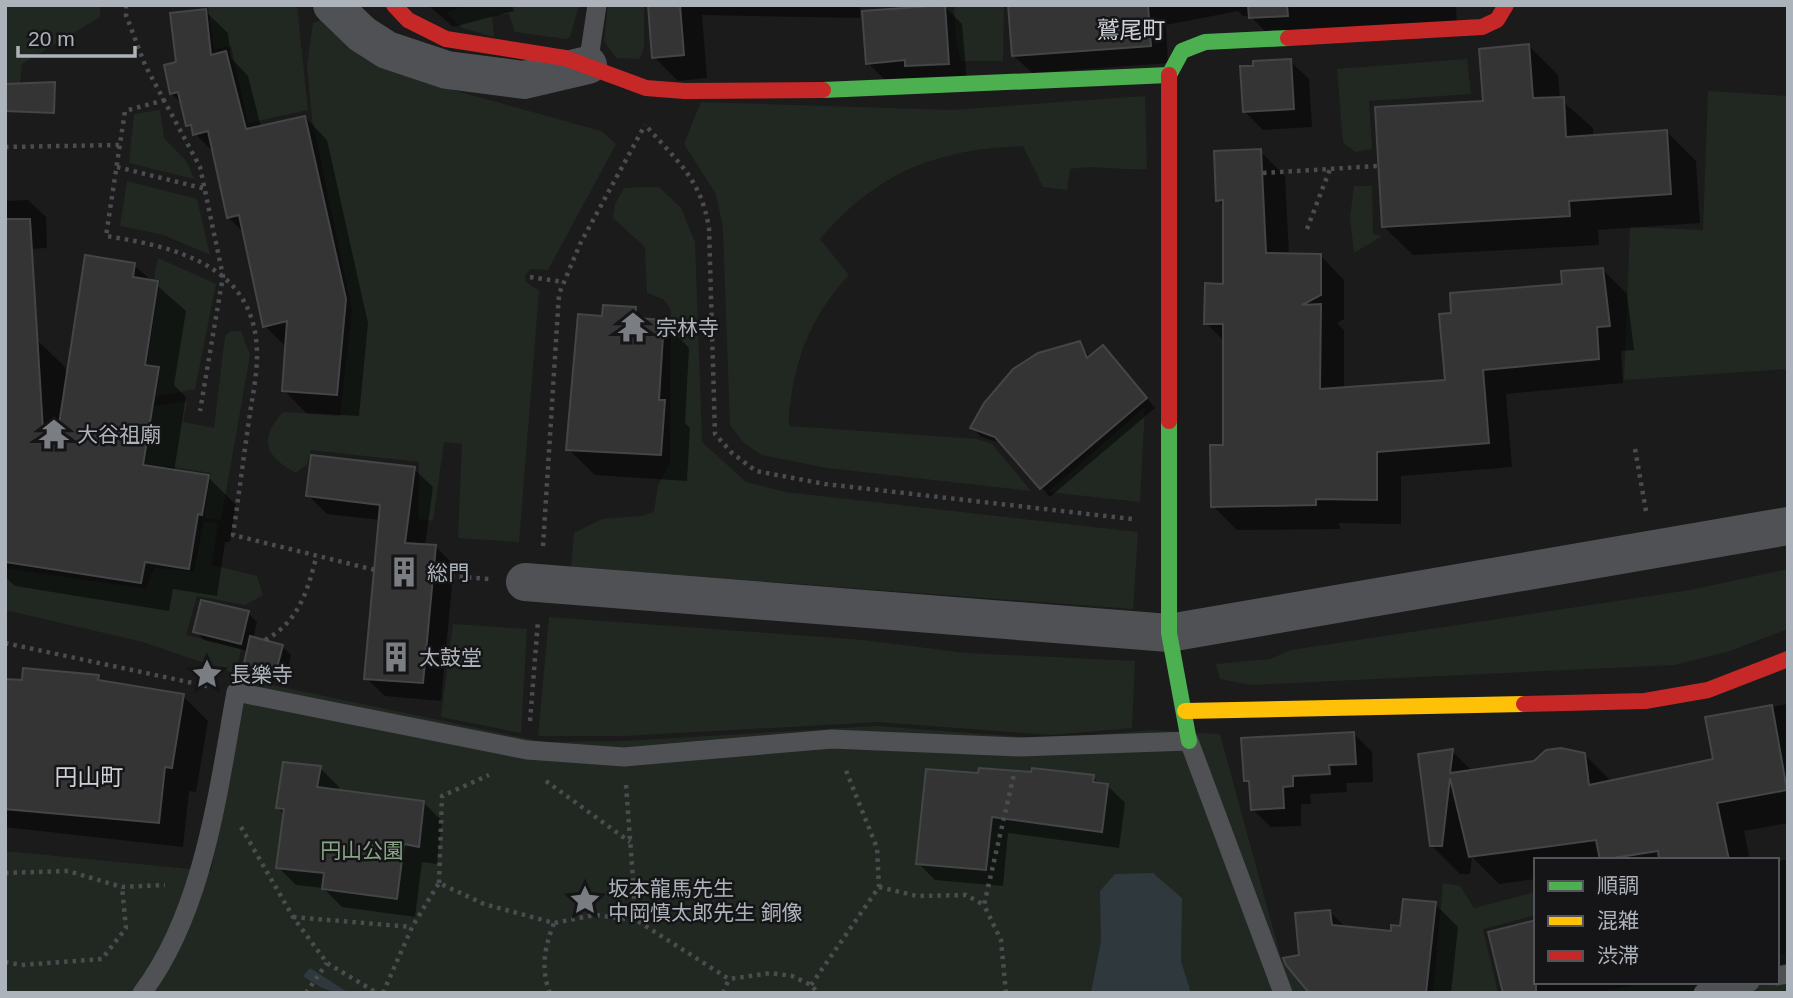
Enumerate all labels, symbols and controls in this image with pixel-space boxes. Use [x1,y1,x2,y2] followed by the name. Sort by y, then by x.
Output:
[18,14,135,58] scale bar
[1097,17,1166,43] district label: 鷲尾町
[28,27,75,50] text: 20 m
[616,310,650,344] temple icon: 宗林寺
[656,316,719,339] place label: 宗林寺
[37,417,71,451] temple icon: 大谷祖廟
[77,423,161,446] place label: 大谷祖廟
[387,555,421,589] building icon: 総門
[427,561,469,584] place label: 総門
[379,640,413,674] building icon: 太鼓堂
[419,646,482,669] place label: 太鼓堂
[190,657,224,691] place icon: 長樂寺
[230,663,293,686] place label: 長樂寺
[55,764,124,790] district label: 円山町
[320,839,404,862] park label: 円山公園
[1534,858,1779,984] legend
[1597,874,1639,897] text: 順調
[608,877,803,924] place label: 坂本龍馬先生 中岡慎太郎先生 銅像
[568,883,602,917] place icon: 坂本龍馬先生 中岡慎太郎先生 銅像
[1597,909,1639,932] text: 混雑
[1597,944,1639,967] text: 渋滞

